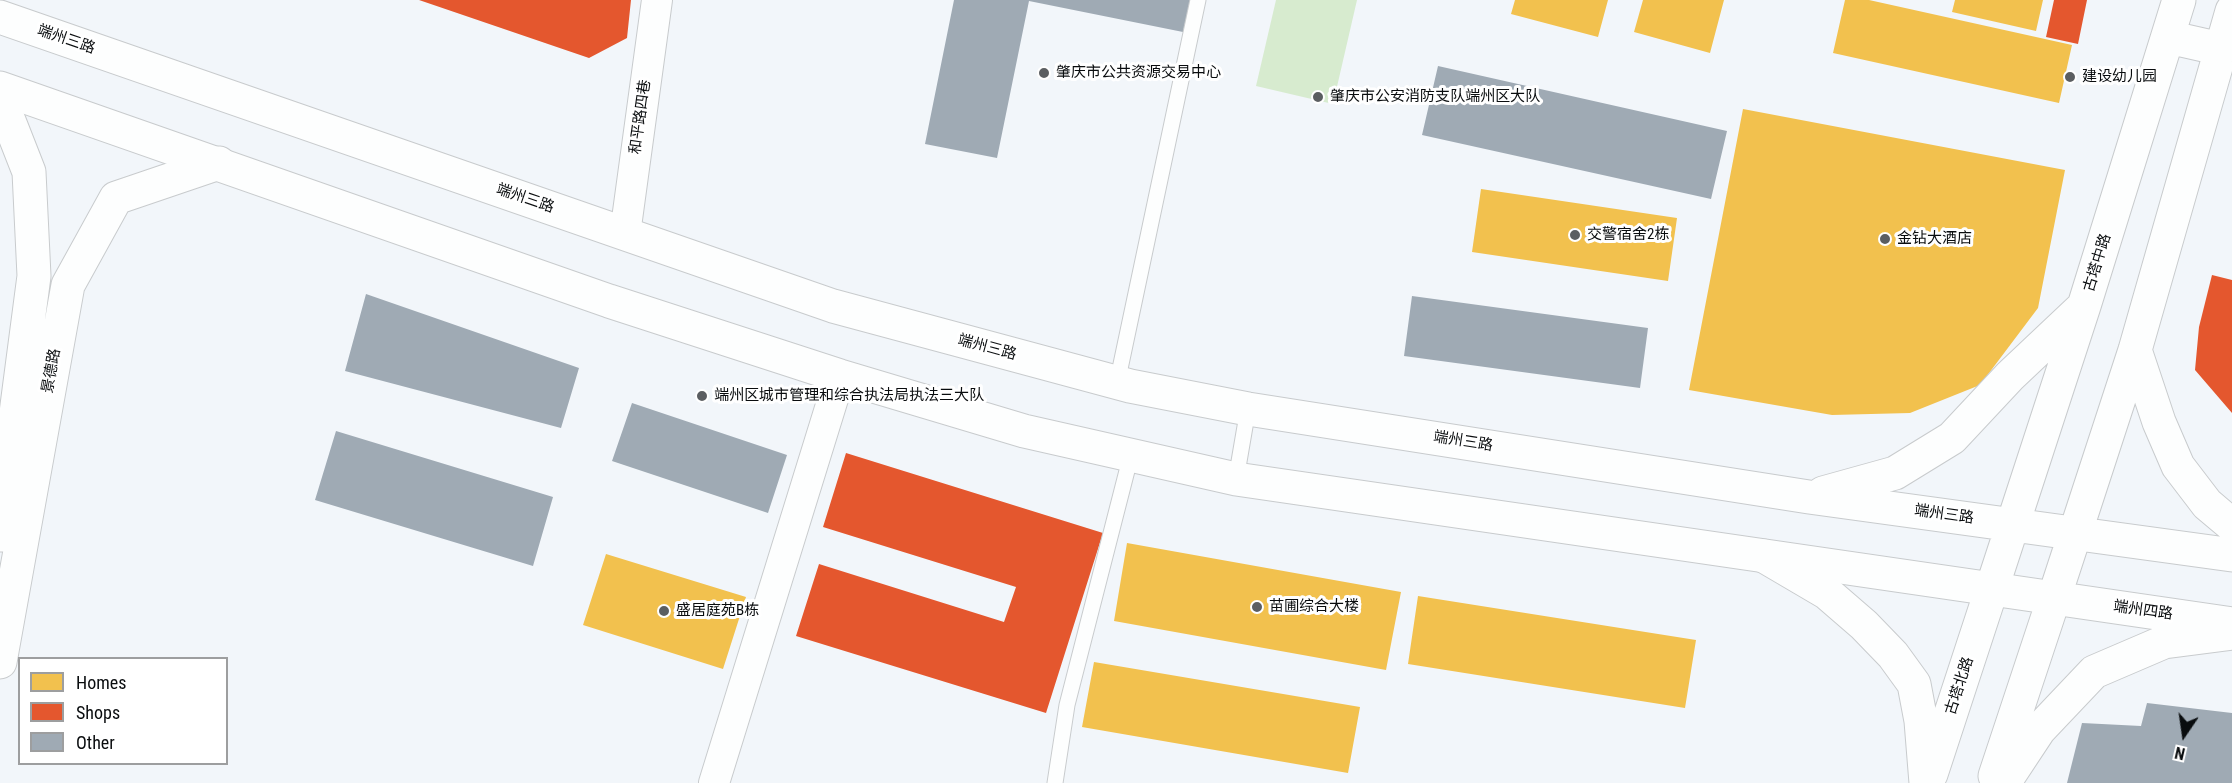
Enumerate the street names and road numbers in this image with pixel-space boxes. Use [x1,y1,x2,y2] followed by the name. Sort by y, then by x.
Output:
[35,22,97,58] street label: 端州三路
[627,79,655,155] street label: 和平路四巷
[494,181,556,217] street label: 端州三路
[2081,232,2115,294] street label: 古塔中路
[956,332,1018,364] street label: 端州三路
[39,347,65,395] street label: 景德路
[1432,428,1494,456] street label: 端州三路
[1913,502,1975,528] street label: 端州三路
[2112,598,2174,624] street label: 端州四路
[1942,655,1978,717] street label: 古塔北路

